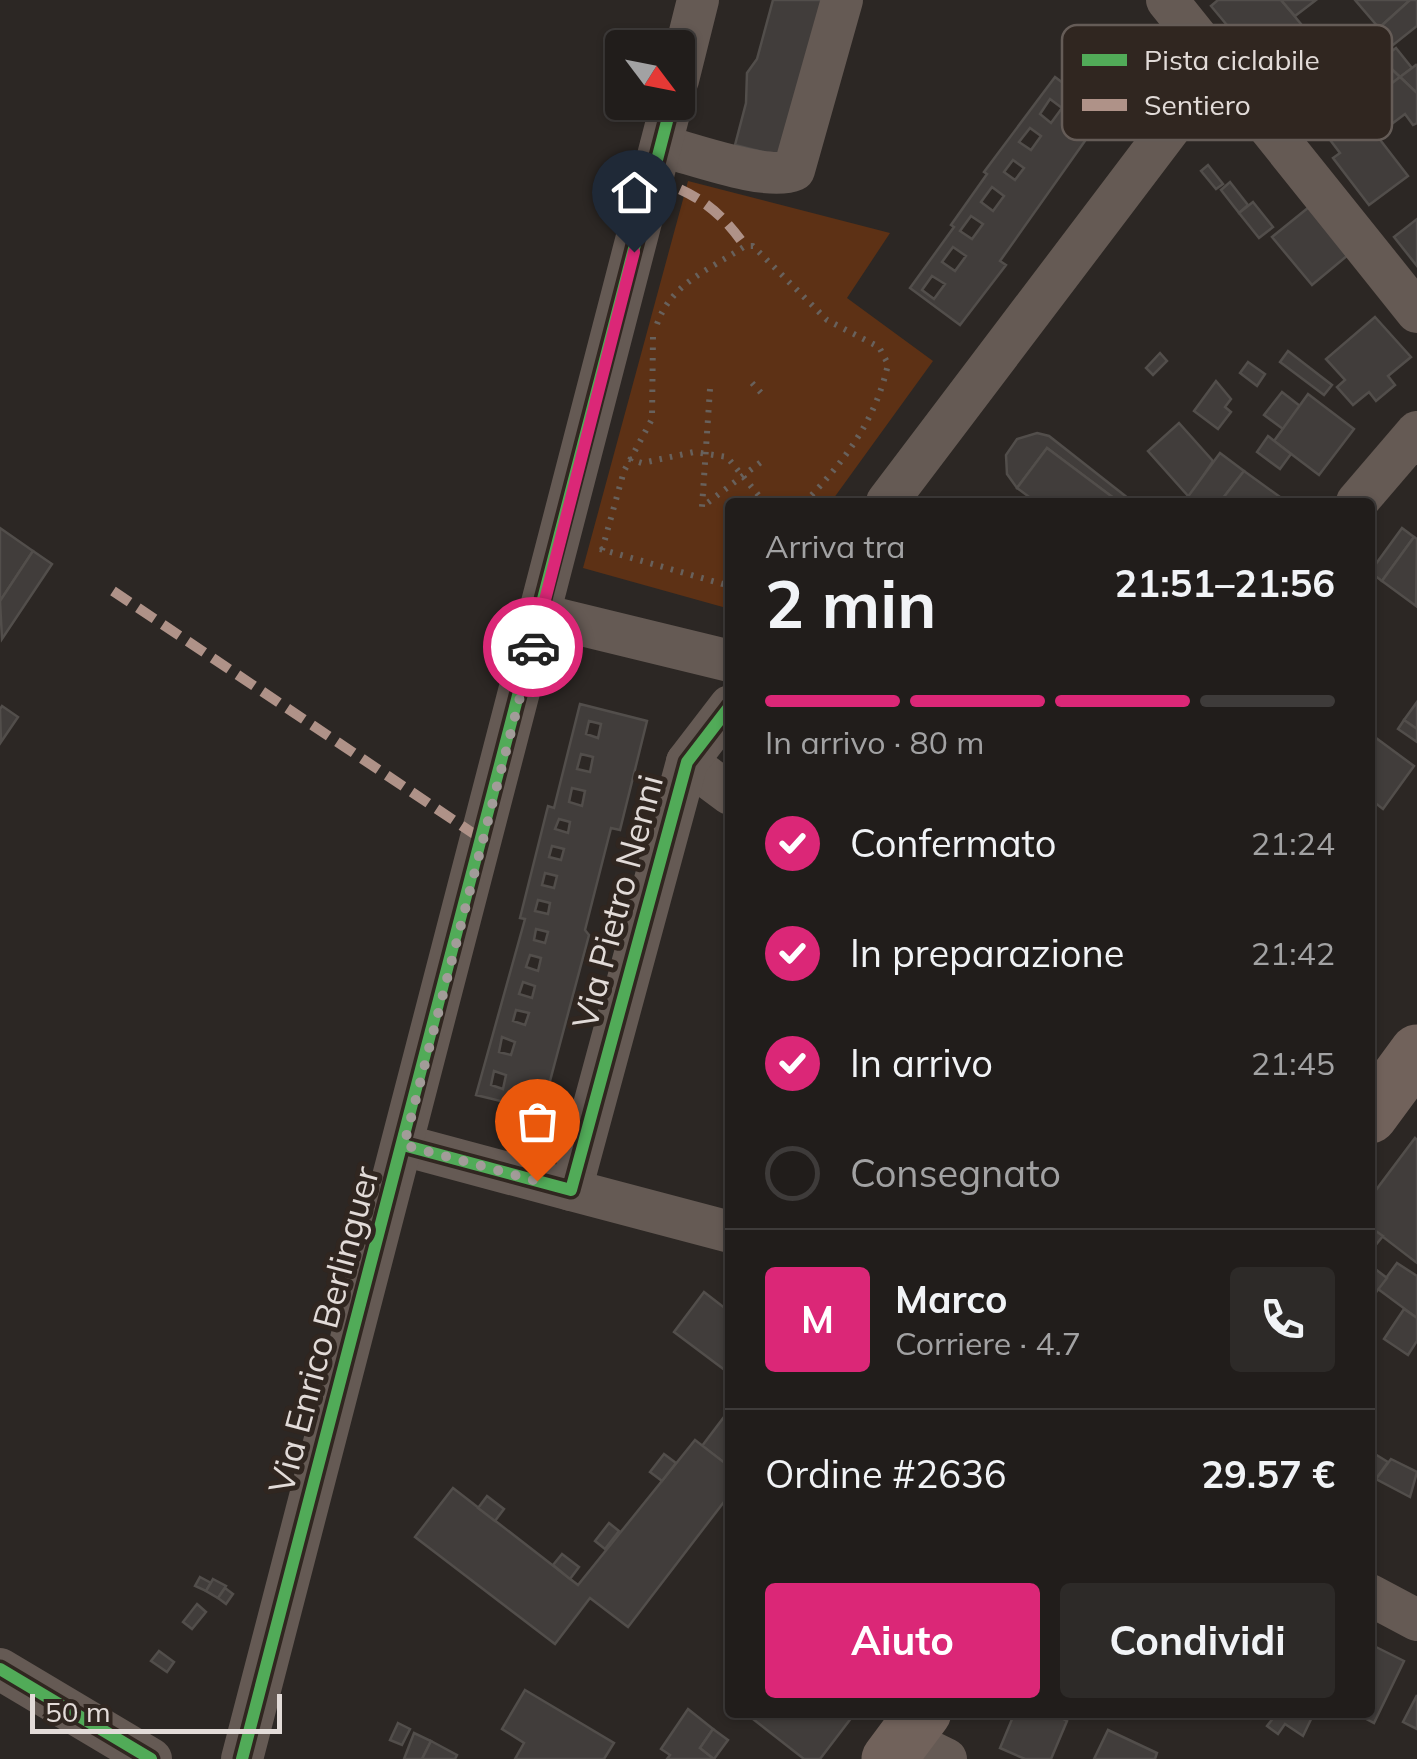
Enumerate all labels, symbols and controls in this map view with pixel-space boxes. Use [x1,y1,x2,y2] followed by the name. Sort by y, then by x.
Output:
[1062,25,1392,140] legend
[605,30,695,120] north arrow
[605,30,695,120] map controls
[1144,42,1320,77] text: Pista ciclabile
[1144,87,1251,122] text: Sentiero
[592,150,677,253] pin
[607,165,662,220] icon: home
[765,526,905,566] text: Arriva tra
[1115,559,1335,607] text: 21:51–21:56
[765,563,936,644] text: 2 min
[483,597,583,697] courier
[506,620,561,675] icon: car
[765,722,984,762] text: In arrivo · 80 m
[562,770,672,1034] street label: Via Pietro Nenni
[765,816,820,871] icon: check
[850,819,1056,867] text: Confermato
[1251,823,1335,863] text: 21:24
[765,926,820,981] icon: check
[850,929,1124,977] text: In preparazione
[1251,933,1335,973] text: 21:42
[765,1036,820,1091] icon: check
[850,1039,993,1087] text: In arrivo
[1251,1043,1335,1083] text: 21:45
[495,1079,580,1182] pin
[510,1094,565,1149] icon: bag
[850,1149,1061,1197] text: Consegnato
[258,1161,388,1498] street label: Via Enrico Berlinguer
[1230,1267,1335,1372] button: phone
[895,1275,1008,1323] text: Marco
[801,1295,834,1343] text: M
[895,1323,1081,1363] text: Corriere · 4.7
[765,1450,1007,1498] text: Ordine #2636
[1201,1450,1335,1498] text: 29.57 €
[765,1583,1040,1698] button: Aiuto
[1060,1583,1335,1698] button: Condividi
[30,1689,282,1734] scale bar
[45,1694,111,1729] text: 50 m

